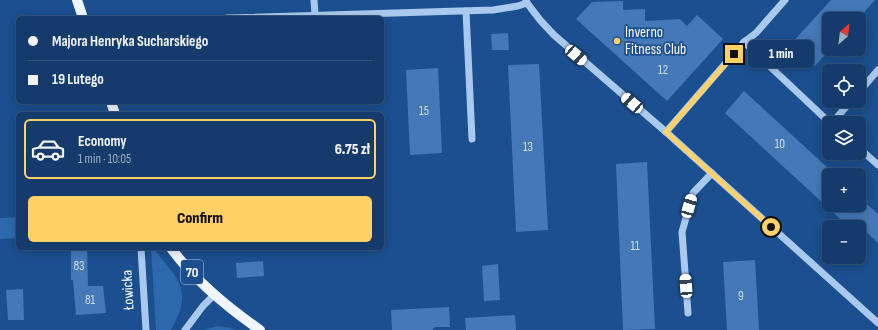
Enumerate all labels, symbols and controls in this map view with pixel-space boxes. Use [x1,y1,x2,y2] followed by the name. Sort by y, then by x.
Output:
[822,12,866,56] north arrow
[822,12,866,264] map controls
[625,23,686,59] place label: Inverno Fitness Club
[52,32,208,51] text: Majora Henryka Sucharskiego
[612,36,622,46] marker: Inverno Fitness Club
[748,40,814,68] callout: 1 min
[563,43,589,67] car
[725,45,743,63] route end
[769,46,793,62] text: 1 min
[658,62,668,78] house number: 12
[822,64,866,108] button: locate
[52,70,104,89] text: 19 Lutego
[619,91,645,115] car
[419,103,429,119] house number: 15
[822,116,866,160] button: layers
[30,131,66,167] icon: car
[78,132,127,151] text: Economy
[775,136,785,152] house number: 10
[523,139,533,155] house number: 13
[335,140,370,159] text: 6.75 zł
[78,151,131,167] text: 1 min · 10:05
[822,168,866,212] button: +
[680,193,698,219] car
[28,196,372,242] button: Confirm
[762,218,780,236] route start
[822,220,866,264] button: −
[630,238,640,254] house number: 11
[73,258,85,274] house number: 83
[181,260,203,284] road number: 70
[117,269,139,312] street label: Łowicka
[679,274,693,298] car
[738,288,744,304] house number: 9
[85,292,96,308] house number: 81

